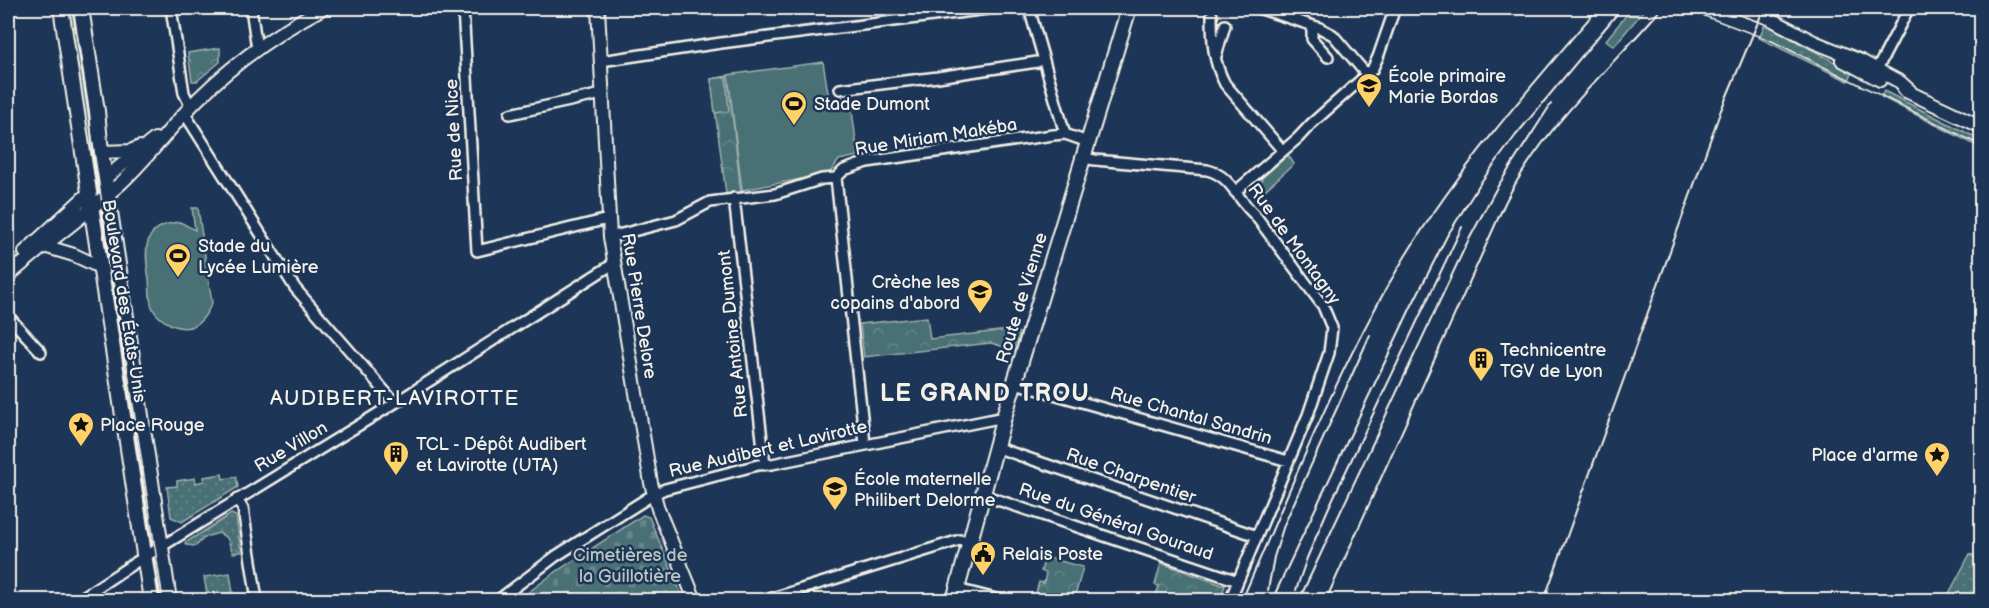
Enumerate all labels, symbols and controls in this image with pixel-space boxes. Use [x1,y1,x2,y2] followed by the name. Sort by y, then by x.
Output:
[1388,64,1506,108] place label: École primaire Marie Bordas
[1354,71,1384,109] school or university icon: École primaire Marie Bordas
[441,78,467,182] street label: Rue de Nice
[779,89,809,127] sports icon: Stade Dumont
[814,94,930,115] place label: Stade Dumont
[853,114,1019,160] street label: Rue Miriam Makéba
[1243,180,1345,309] street label: Rue de Montagny
[98,198,152,404] street label: Boulevard des États-Unis
[992,230,1052,366] street label: Route de Vienne
[617,232,661,381] street label: Rue Pierre Delore
[198,236,319,278] place label: Stade du Lycée Lumière
[163,241,193,279] sports icon: Stade du Lycée Lumière
[714,249,752,419] street label: Rue Antoine Dumont
[830,272,960,314] place label: Crèche les copains d'abord
[965,277,995,315] school or university icon: Crèche les copains d'abord
[1500,340,1607,382] place label: Technicentre TGV de Lyon
[1466,345,1496,383] building icon: Technicentre TGV de Lyon
[880,379,1090,408] district label: LE GRAND TROU
[1108,383,1274,449] street label: Rue Chantal Sandrin
[270,386,520,411] district label: AUDIBERT-LAVIROTTE
[66,410,96,448] place icon: Place Rouge
[100,415,205,436] place label: Place Rouge
[667,416,870,482] street label: Rue Audibert et Lavirotte
[251,417,331,477] street label: Rue Villon
[416,434,587,476] place label: TCL - Dépôt Audibert et Lavirotte (UTA)
[381,439,411,477] building icon: TCL - Dépôt Audibert et Lavirotte (UTA)
[1922,440,1952,478] place icon: Place d'arme
[1063,444,1199,508] street label: Rue Charpentier
[1811,445,1918,466] place label: Place d'arme
[854,467,996,511] place label: École maternelle Philibert Delorme
[820,474,850,512] school or university icon: École maternelle Philibert Delorme
[1016,479,1216,565] street label: Rue du Général Gouraud
[968,539,998,577] public building icon: Relais Poste
[1002,544,1103,565] place label: Relais Poste
[573,545,688,587] park label: Cimetières de la Guillotière

